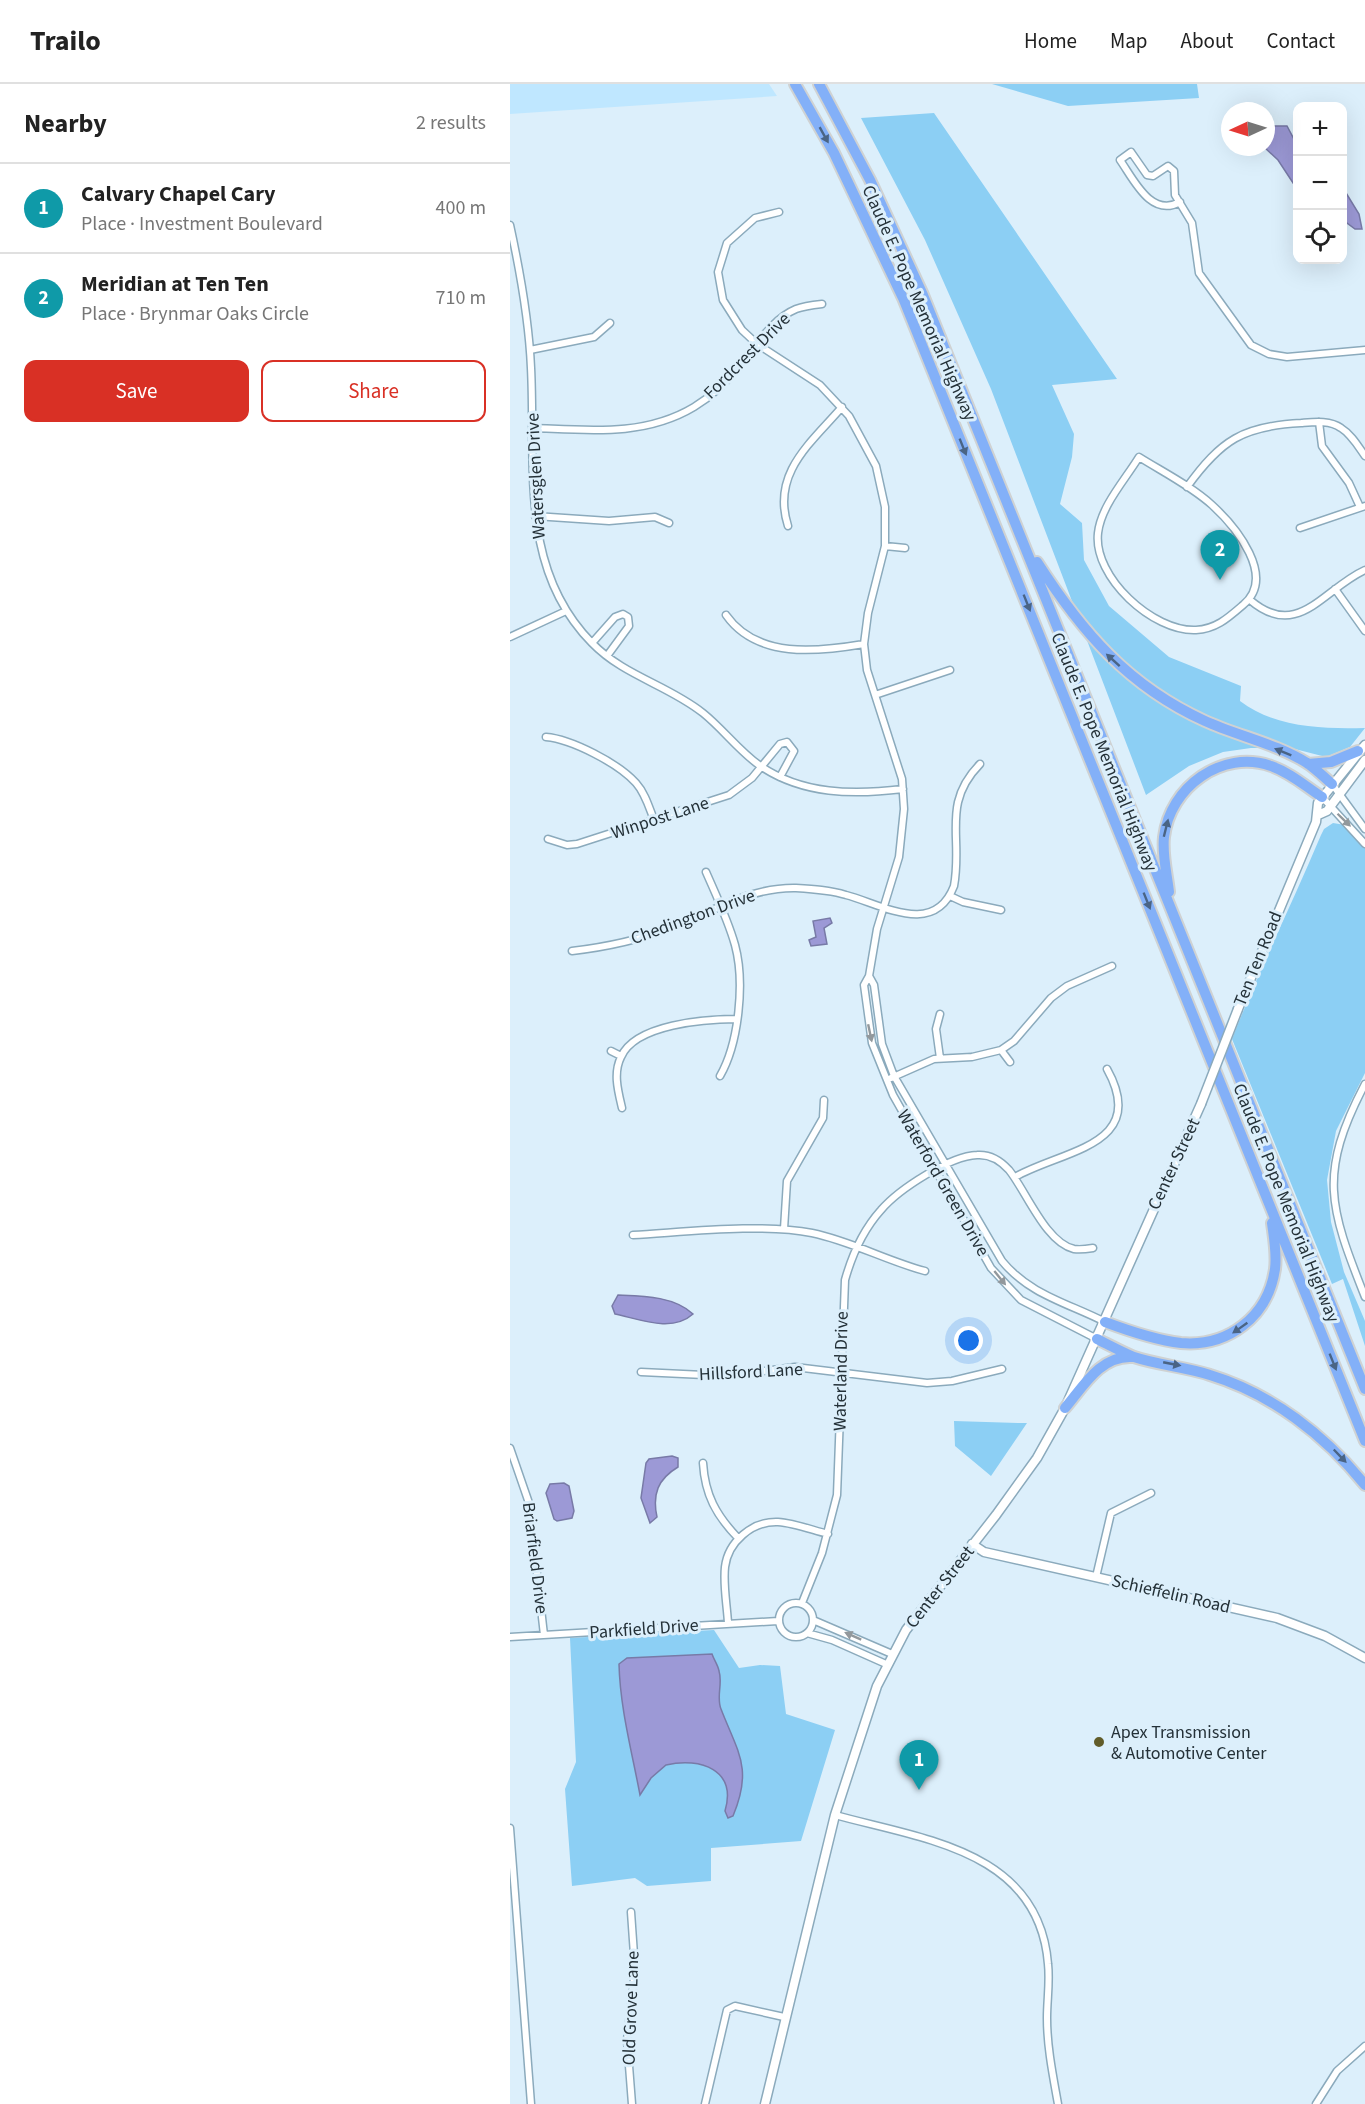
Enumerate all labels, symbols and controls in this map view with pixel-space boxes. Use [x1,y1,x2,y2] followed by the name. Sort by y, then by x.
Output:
[30,21,101,61] text: Trailo
[1024,26,1077,56] text: Home
[1110,26,1148,56] text: Map
[1181,26,1233,56] text: About
[1266,26,1335,56] text: Contact
[1221,102,1275,156] north arrow
[1293,102,1347,264] map controls
[1293,102,1347,156] button: +
[24,105,107,142] text: Nearby
[416,109,486,137] text: 2 results
[819,127,829,144] one-way arrow
[1293,156,1347,210] button: −
[81,178,276,210] text: Calvary Chapel Cary
[856,181,983,425] street label: Claude E. Pope Memorial Highway
[38,194,49,222] text: 1
[436,194,486,222] text: 400 m
[81,210,323,238] text: Place · Investment Boulevard
[1293,210,1347,264] button: locate
[81,268,269,300] text: Meridian at Ten Ten
[38,284,49,312] text: 2
[436,284,486,312] text: 710 m
[81,300,309,328] text: Place · Brynmar Oaks Circle
[698,307,796,405] street label: Fordcrest Drive
[24,360,249,422] button: Save
[261,360,486,422] button: Share
[520,412,552,540] street label: Watersglen Drive
[959,438,969,456] one-way arrow
[1200,530,1240,580] pin: 2
[1022,595,1032,613] one-way arrow
[1045,629,1164,876] street label: Claude E. Pope Memorial Highway
[1106,654,1121,667] one-way arrow
[1274,747,1292,757] one-way arrow
[608,790,712,846] street label: Winpost Lane
[1337,813,1352,827] one-way arrow
[1162,819,1172,837] one-way arrow
[627,883,759,951] street label: Chedington Drive
[1143,892,1152,910] one-way arrow
[1228,908,1288,1010] street label: Ten Ten Road
[866,1024,875,1043] one-way arrow
[1227,1080,1346,1327] street label: Claude E. Pope Memorial Highway
[891,1105,995,1261] street label: Waterford Green Drive
[1142,1114,1206,1214] street label: Center Street
[993,1270,1006,1285] one-way arrow
[827,1311,855,1431] street label: Waterland Drive
[1232,1322,1248,1334] one-way arrow
[954,1326,983,1355] your location
[1328,1354,1338,1372] one-way arrow
[698,1357,804,1387] street label: Hillsford Lane
[1163,1360,1182,1369] one-way arrow
[1333,1449,1347,1463] one-way arrow
[516,1501,554,1615] street label: Briarfield Drive
[900,1540,980,1634] street label: Center Street
[1109,1568,1233,1620] street label: Schieffelin Road
[589,1613,700,1645] street label: Parkfield Drive
[844,1631,862,1640] one-way arrow
[1111,1720,1267,1766] place label: Apex Transmission & Automotive Center
[1092,1735,1106,1749] marker: Apex Transmission & Automotive Center
[900,1740,938,1790] pin: 1
[617,1950,645,2066] street label: Old Grove Lane

